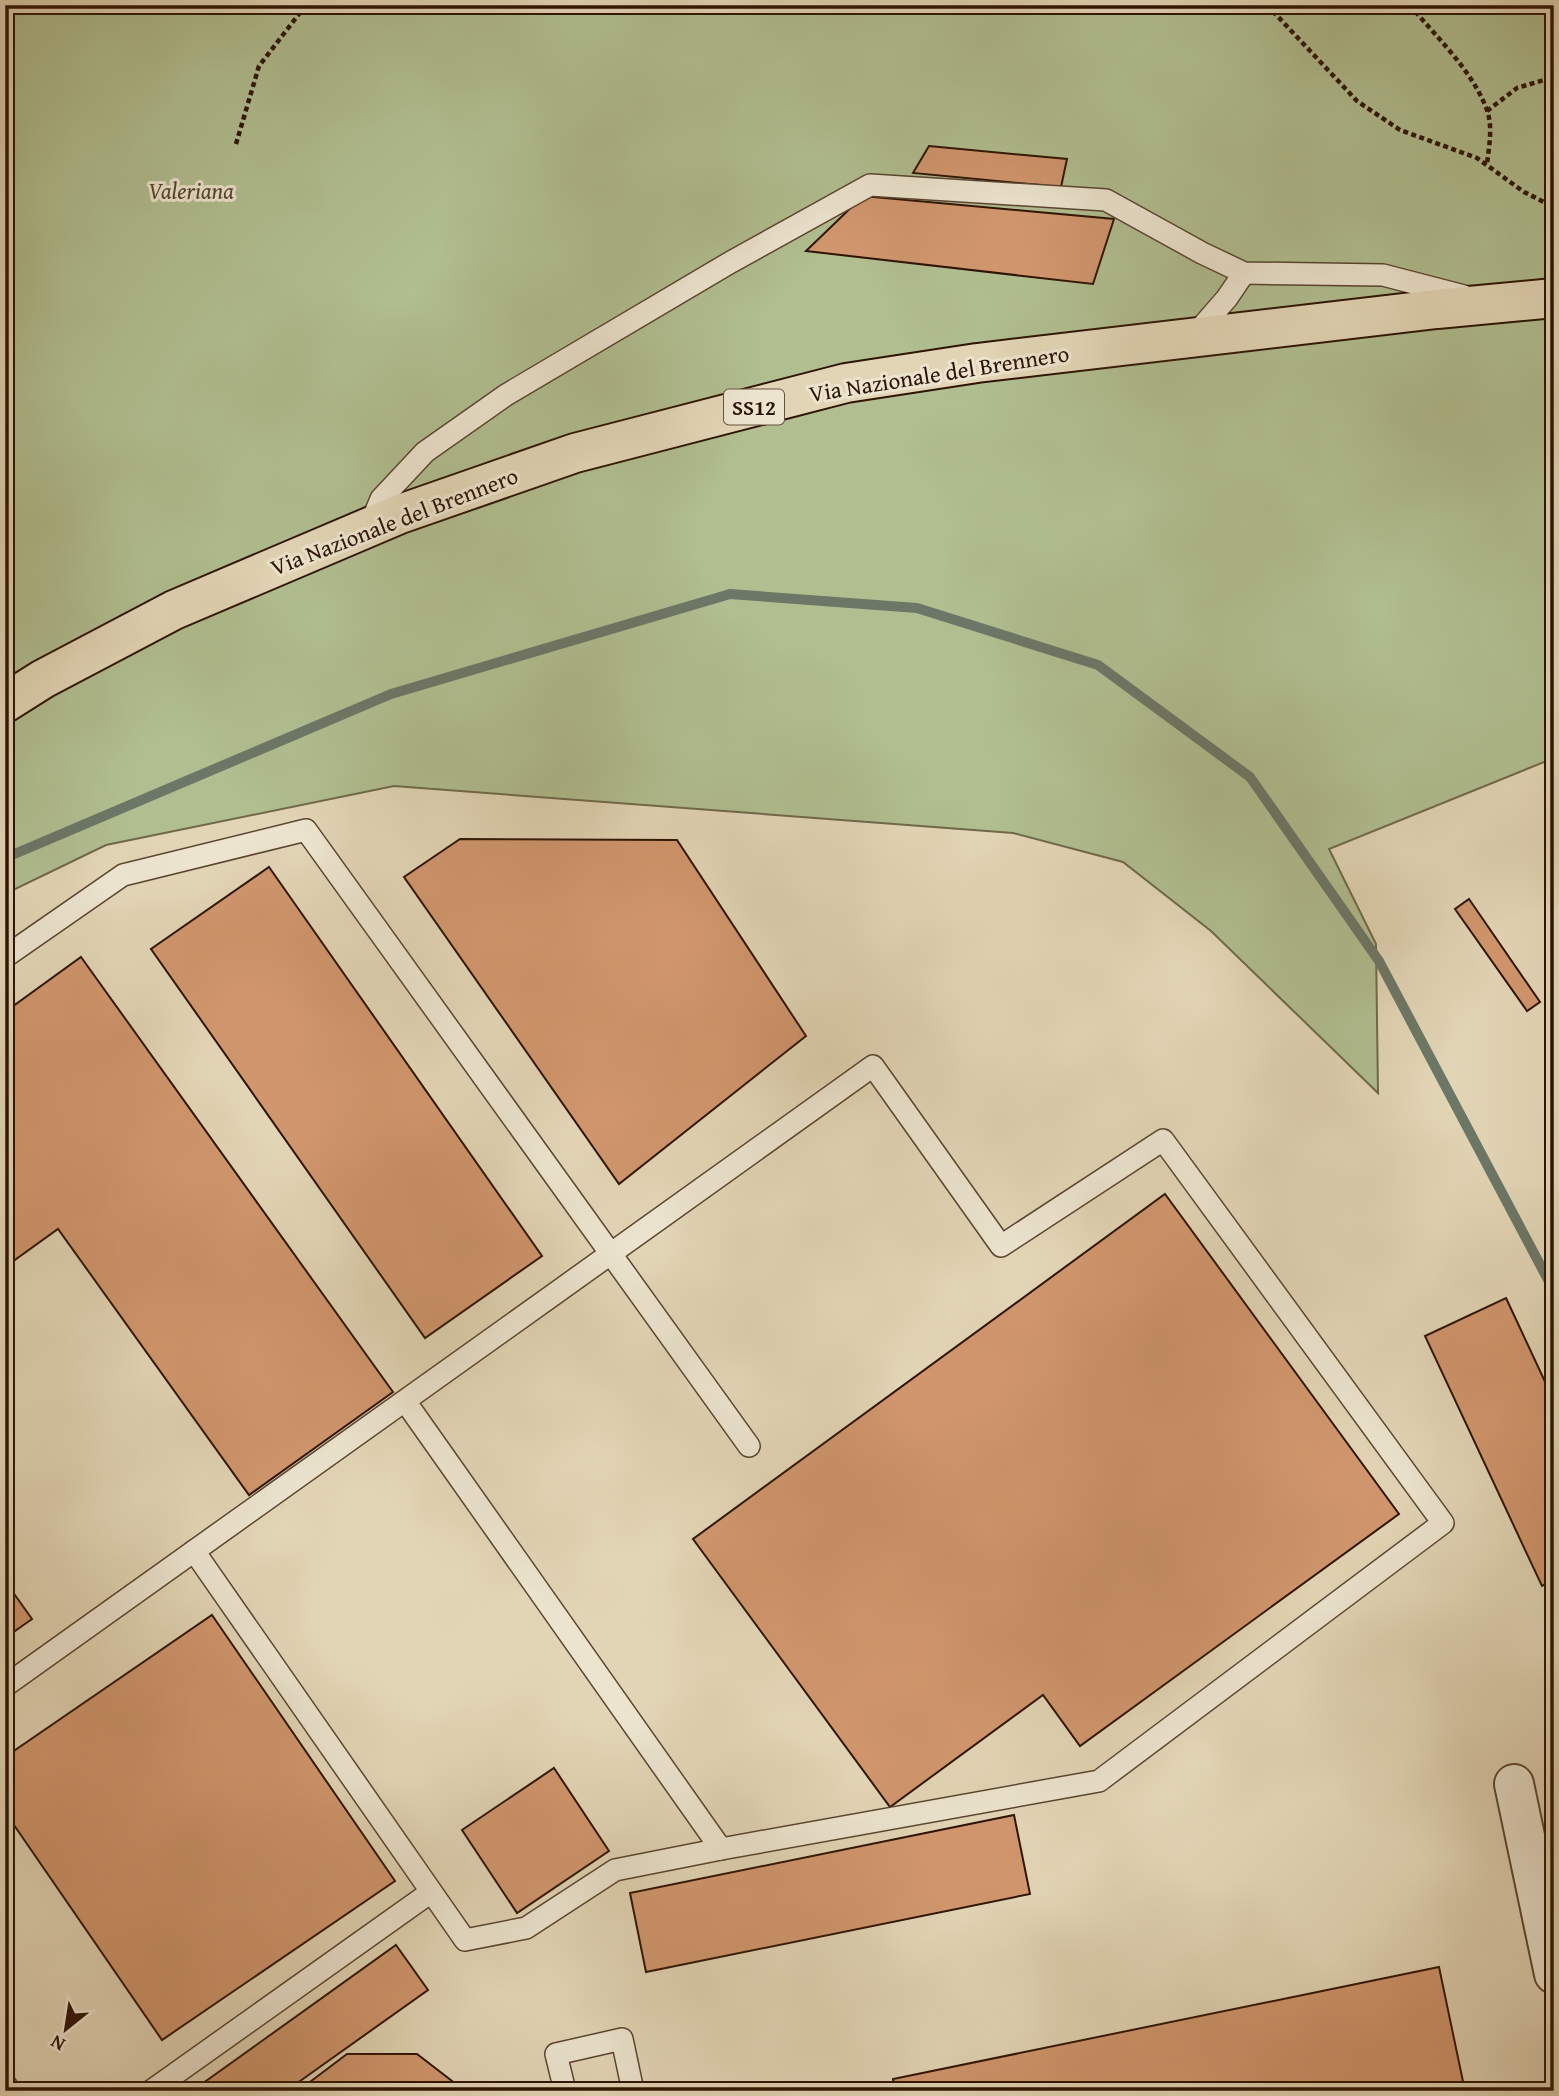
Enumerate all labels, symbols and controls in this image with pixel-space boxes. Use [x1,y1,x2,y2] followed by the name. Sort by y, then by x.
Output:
[148,174,234,207] park label: Valeriana
[807,336,1071,410] street label: Via Nazionale del Brennero
[724,390,784,424] road number: SS12
[265,459,523,583] street label: Via Nazionale del Brennero
[32,1994,102,2064] north arrow
[45,2028,70,2059] text: N

